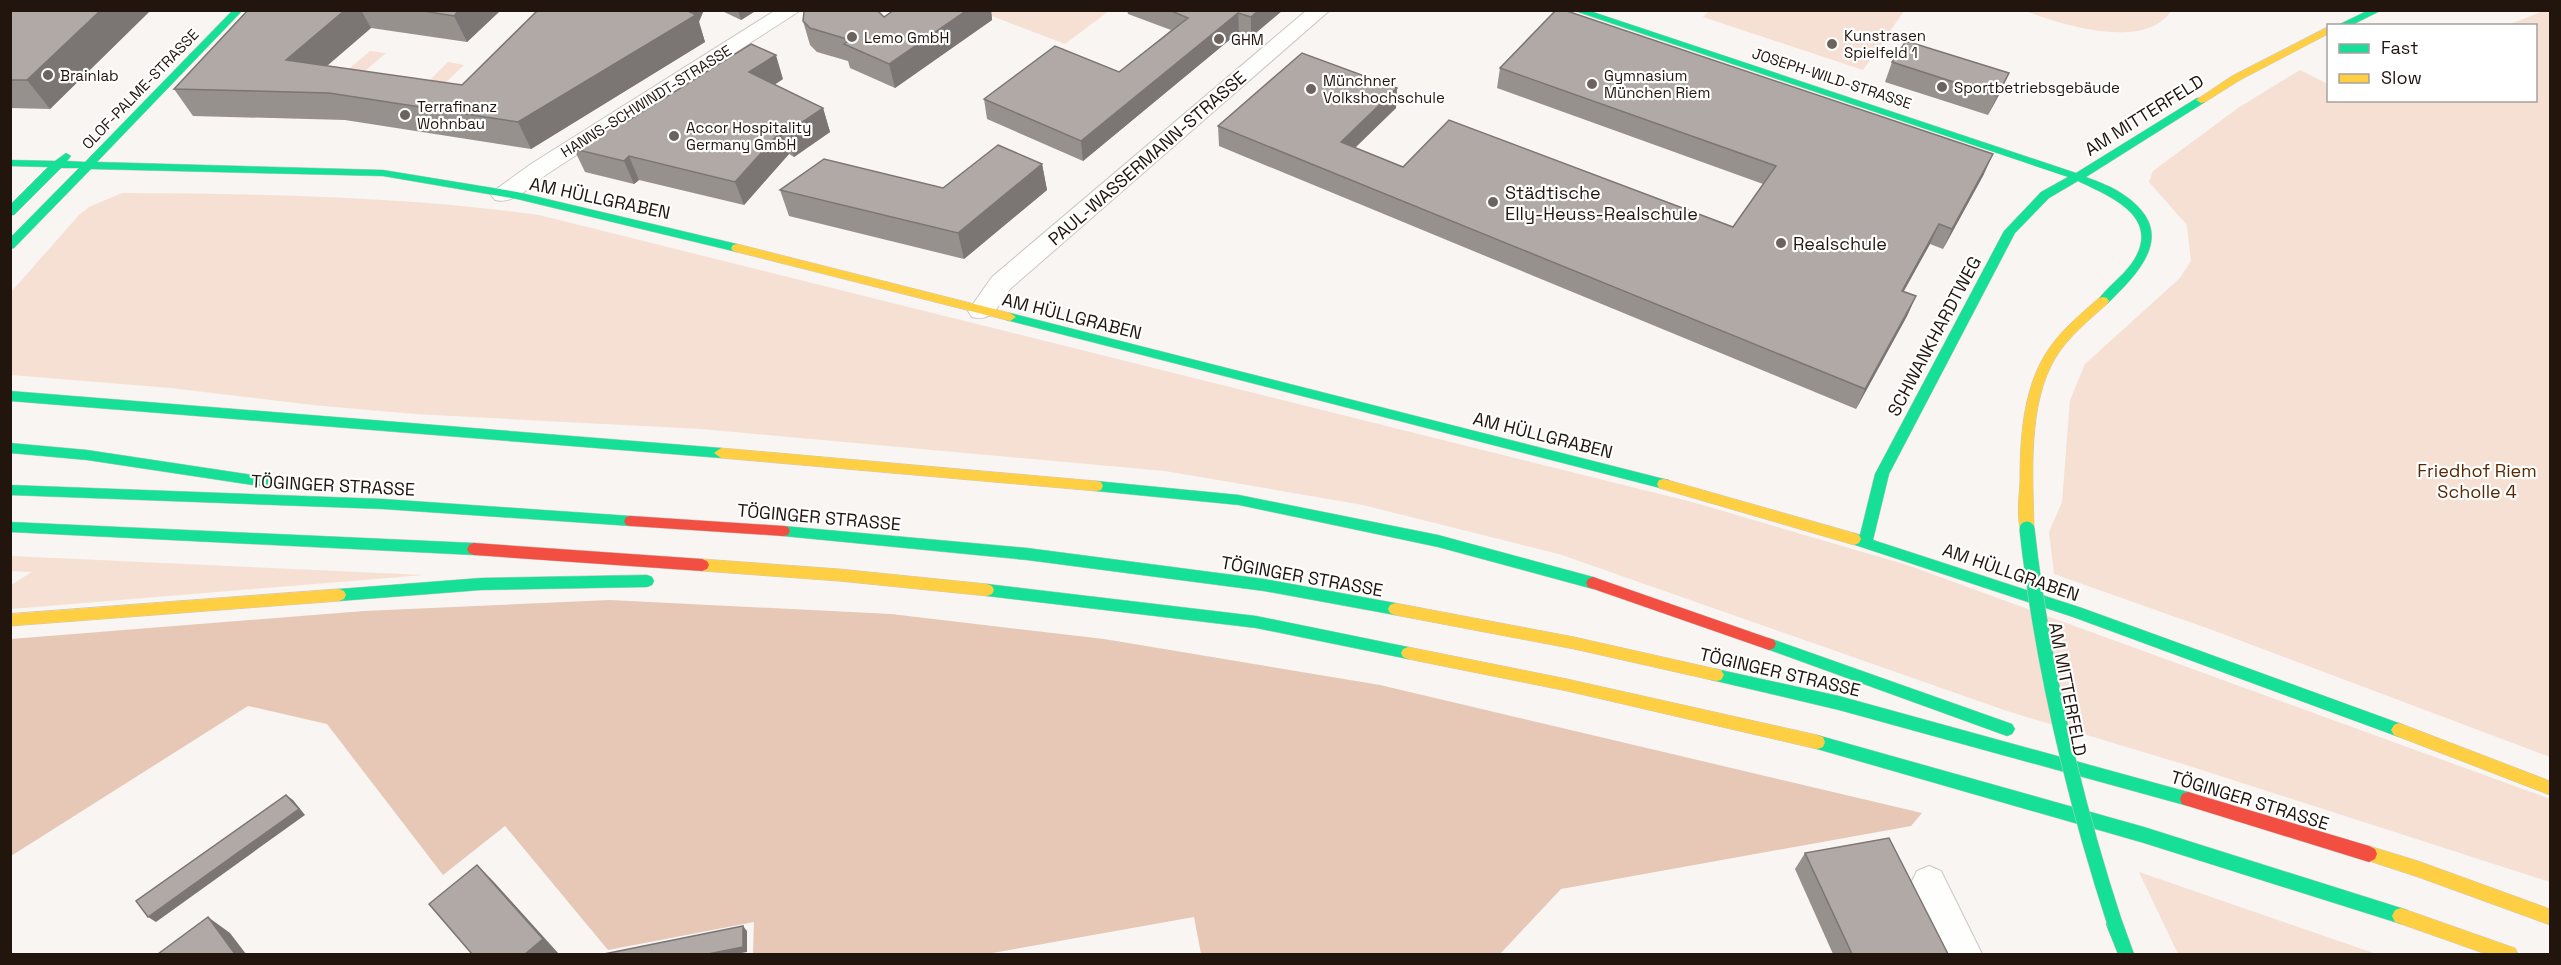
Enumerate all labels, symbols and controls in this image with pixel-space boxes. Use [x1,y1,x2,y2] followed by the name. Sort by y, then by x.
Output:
[2327,24,2537,102] legend
[78,25,202,153] street label: OLOF-PALME-STRASSE
[1844,26,1926,62] place label: Kunstrasen Spielfeld 1
[864,28,949,47] place label: Lemo GmbH
[845,30,859,44] marker: Lemo GmbH
[1231,30,1264,49] place label: GHM
[1212,32,1226,46] marker: GHM
[2381,36,2418,59] text: Fast
[1825,37,1839,51] marker: Kunstrasen Spielfeld 1
[557,41,735,161] street label: HANNS-SCHWINDT-STRASSE
[1750,43,1914,113] street label: JOSEPH-WILD-STRASSE
[60,66,119,85] place label: Brainlab
[1043,66,1251,250] street label: PAUL-WASSERMANN-STRASSE
[1604,66,1710,102] place label: Gymnasium München Riem
[2381,66,2422,89] text: Slow
[41,68,55,82] marker: Brainlab
[2080,69,2208,161] street label: AM MITTERFELD
[1323,71,1445,107] place label: Münchner Volkshochschule
[1585,77,1599,91] marker: Gymnasium München Riem
[1954,78,2120,97] place label: Sportbetriebsgebäude
[1935,80,1949,94] marker: Sportbetriebsgebäude
[1304,82,1318,96] marker: Münchner Volkshochschule
[417,97,497,133] place label: Terrafinanz Wohnbau
[398,108,412,122] marker: Terrafinanz Wohnbau
[686,118,811,154] place label: Accor Hospitality Germany GmbH
[667,129,681,143] marker: Accor Hospitality Germany GmbH
[528,172,672,224] street label: AM HÜLLGRABEN
[1505,181,1698,225] place label: Städtische Elly-Heuss-Realschule
[1486,195,1500,209] marker: Städtische Elly-Heuss-Realschule
[1793,232,1887,255] place label: Realschule
[1774,236,1788,250] marker: Realschule
[1882,252,1986,420] street label: SCHWANKHARDTWEG
[1000,288,1144,344] street label: AM HÜLLGRABEN
[1471,407,1615,463] street label: AM HÜLLGRABEN
[2417,459,2537,503] park label: Friedhof Riem Scholle 4
[250,469,416,501] street label: TÖGINGER STRASSE
[736,498,902,536] street label: TÖGINGER STRASSE
[1940,538,2082,606] street label: AM HÜLLGRABEN
[1219,550,1385,602] street label: TÖGINGER STRASSE
[2044,620,2092,758] street label: AM MITTERFELD
[1697,642,1863,702] street label: TÖGINGER STRASSE
[2168,765,2332,835] street label: TÖGINGER STRASSE

